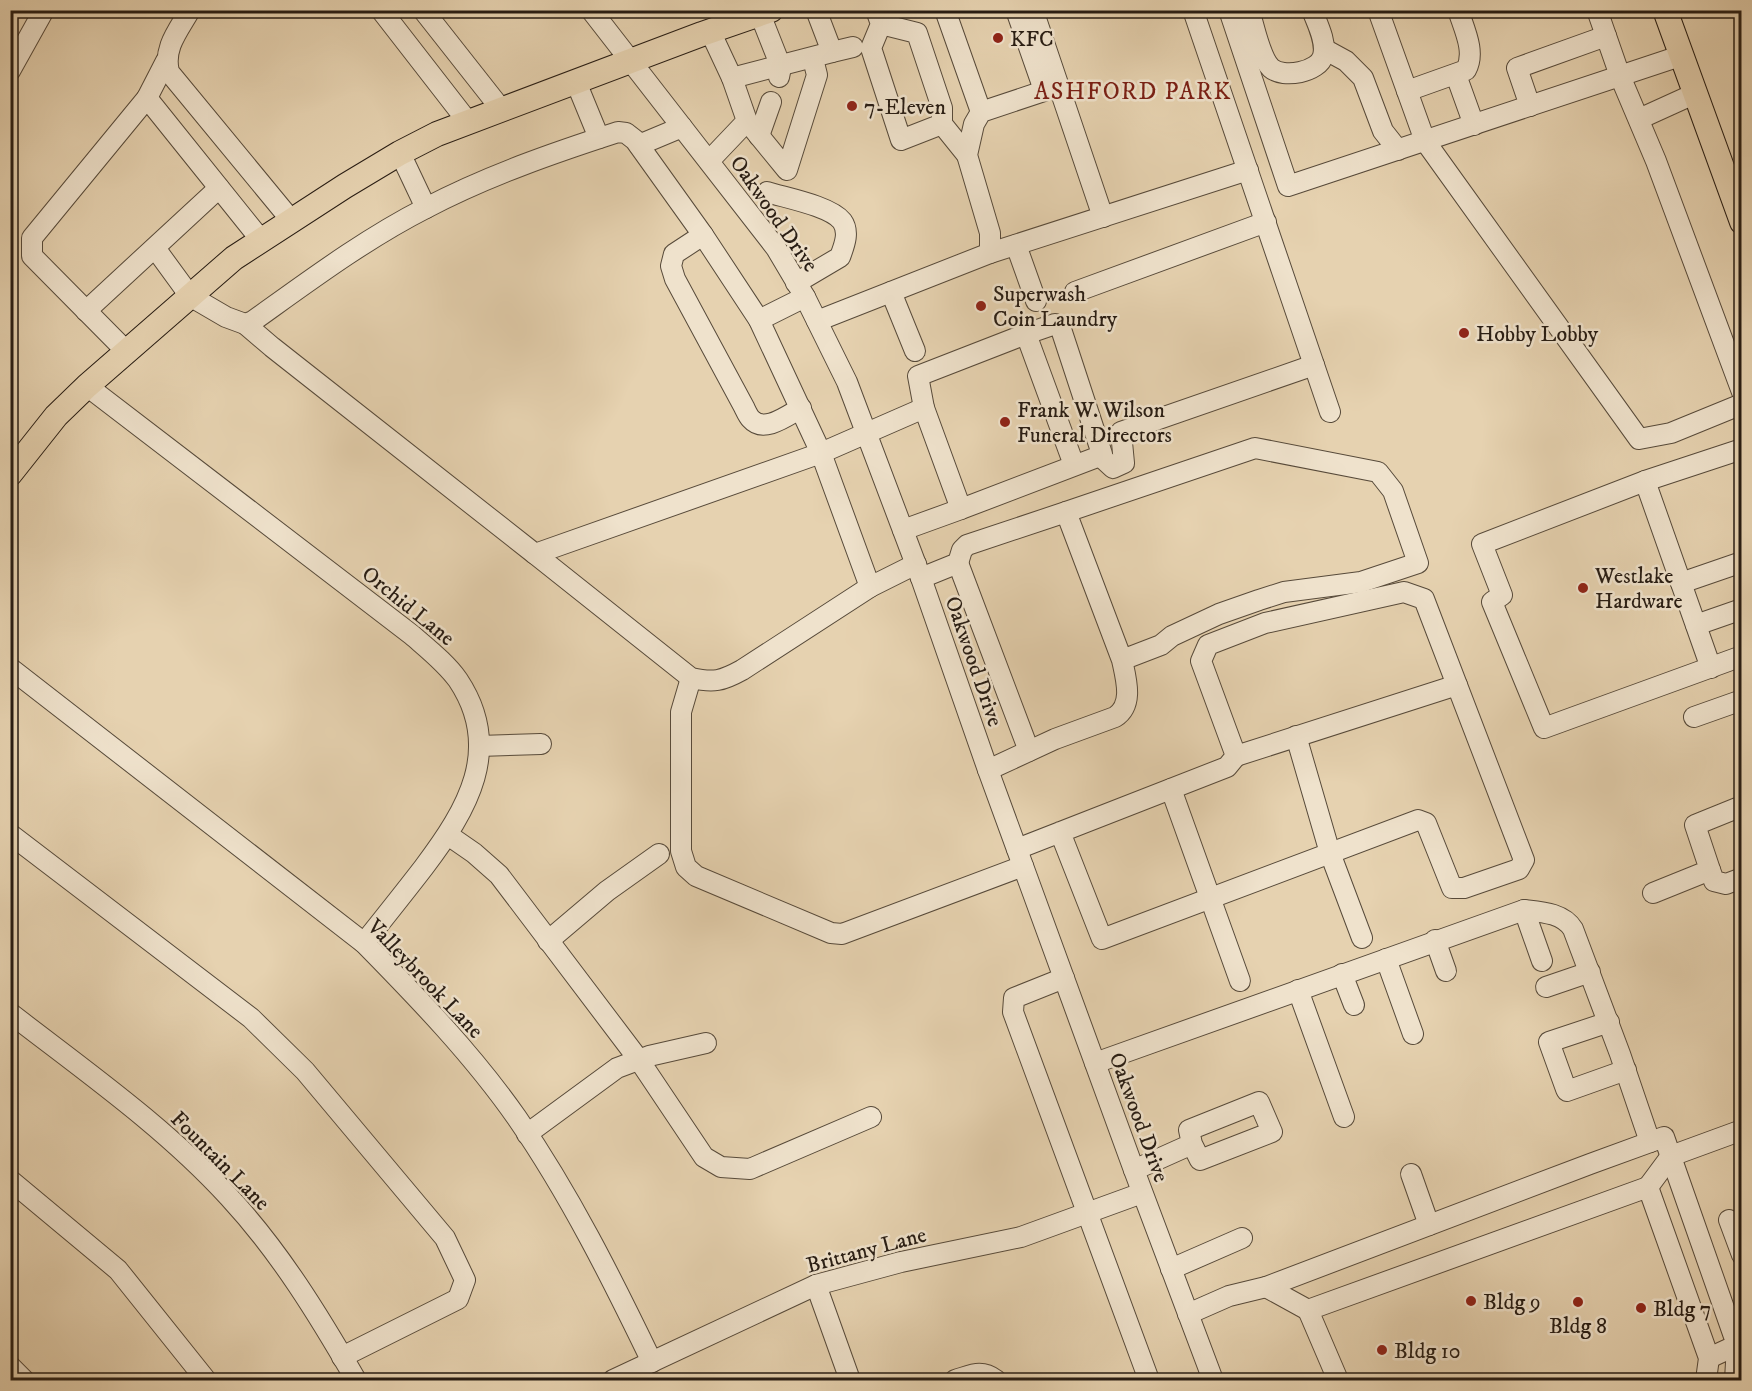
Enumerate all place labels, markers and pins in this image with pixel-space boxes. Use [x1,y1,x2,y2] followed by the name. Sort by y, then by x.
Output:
[1010,26,1054,53] place label: KFC
[991,31,1005,45] marker: KFC
[864,94,946,121] place label: 7-Eleven
[845,99,859,113] marker: 7-Eleven
[993,281,1118,333] place label: Superwash Coin Laundry
[974,299,988,313] marker: Superwash Coin Laundry
[1476,321,1599,348] place label: Hobby Lobby
[1457,326,1471,340] marker: Hobby Lobby
[1017,397,1172,449] place label: Frank W. Wilson Funeral Directors
[998,415,1012,429] marker: Frank W. Wilson Funeral Directors
[1594,563,1683,615] place label: Westlake Hardware
[1576,581,1590,595] marker: Westlake Hardware
[1483,1289,1541,1316] place label: Bldg 9
[1464,1294,1478,1308] marker: Bldg 9
[1571,1295,1585,1309] marker: Bldg 8
[1653,1296,1711,1323] place label: Bldg 7
[1634,1301,1648,1315] marker: Bldg 7
[1549,1313,1607,1340] place label: Bldg 8
[1394,1338,1461,1365] place label: Bldg 10
[1375,1343,1389,1357] marker: Bldg 10

